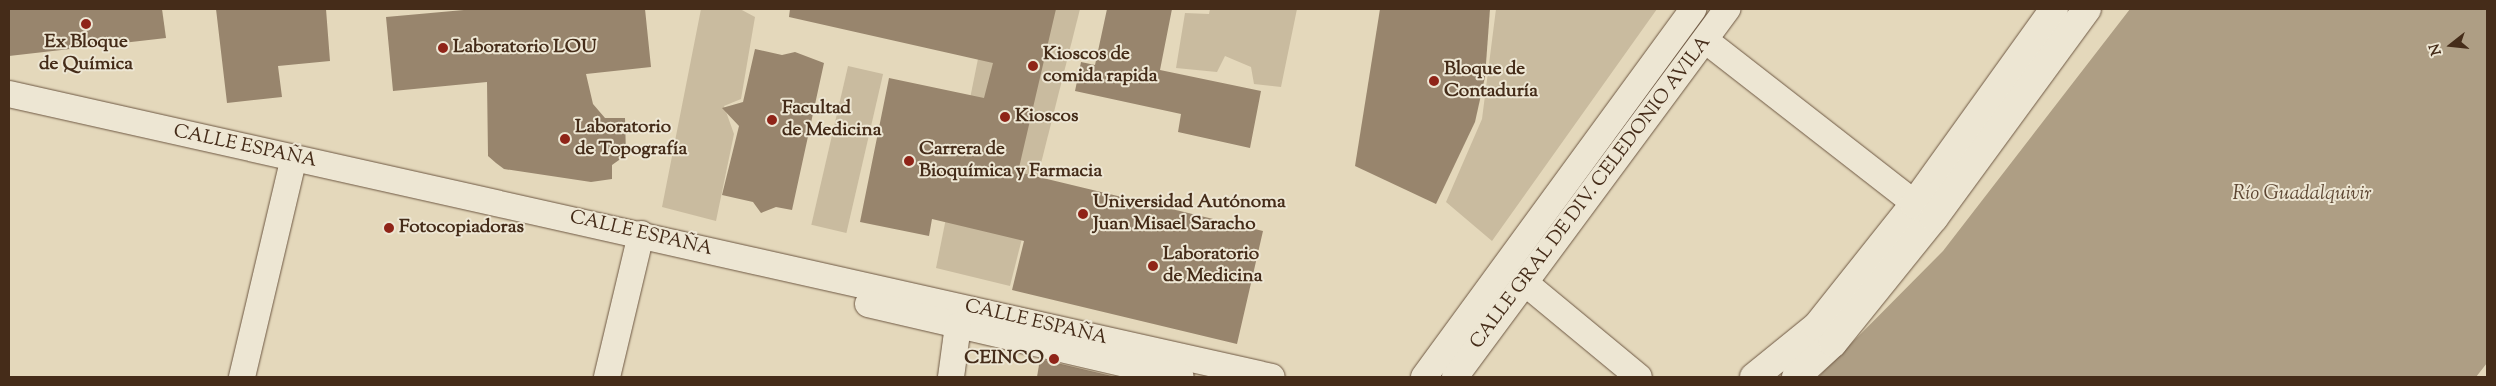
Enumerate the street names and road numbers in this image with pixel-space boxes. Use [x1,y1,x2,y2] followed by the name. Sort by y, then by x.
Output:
[1466,32,1716,354] street label: CALLE GRAL DE DIV. CELEDONIO AVILA
[171,121,319,173] street label: CALLE ESPAÑA
[567,206,715,262] street label: CALLE ESPAÑA
[962,295,1110,351] street label: CALLE ESPAÑA

